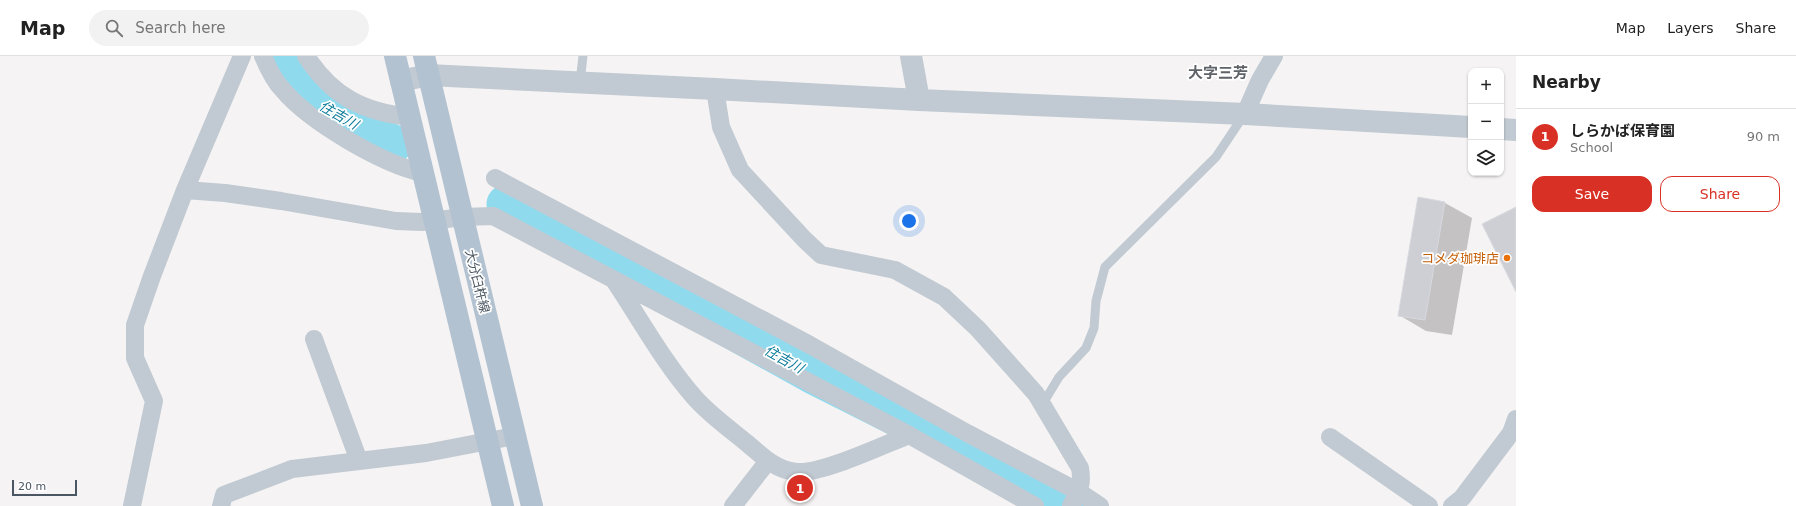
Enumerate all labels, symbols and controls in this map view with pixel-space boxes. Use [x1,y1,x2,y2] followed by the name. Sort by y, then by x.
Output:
[89,10,369,46] search box
[20,17,65,39] text: Map
[103,17,125,39] icon: search
[135,19,225,37] text: Search here
[1616,20,1645,36] text: Map
[1667,20,1714,36] text: Layers
[1736,20,1776,36] text: Share
[1188,64,1248,82] district label: 大字三芳
[1468,68,1504,176] map controls
[1468,68,1504,104] button: +
[1532,72,1601,92] text: Nearby
[317,98,363,133] water label: 住吉川
[1468,104,1504,140] button: −
[1570,122,1675,140] text: しらかば保育園
[1540,129,1550,144] text: 1
[1747,129,1780,144] text: 90 m
[1468,140,1504,176] button: layers
[1570,140,1613,155] text: School
[1532,176,1652,212] button: Save
[1660,176,1780,212] button: Share
[899,211,919,231] your location
[462,248,493,314] street label: 大分臼杵線
[1421,251,1499,266] place label: コメダ珈琲店
[1502,253,1512,263] marker: コメダ珈琲店
[762,342,808,377] water label: 住吉川
[787,473,813,503] pin: 1
[12,478,77,497] scale bar
[18,480,46,493] text: 20 m

